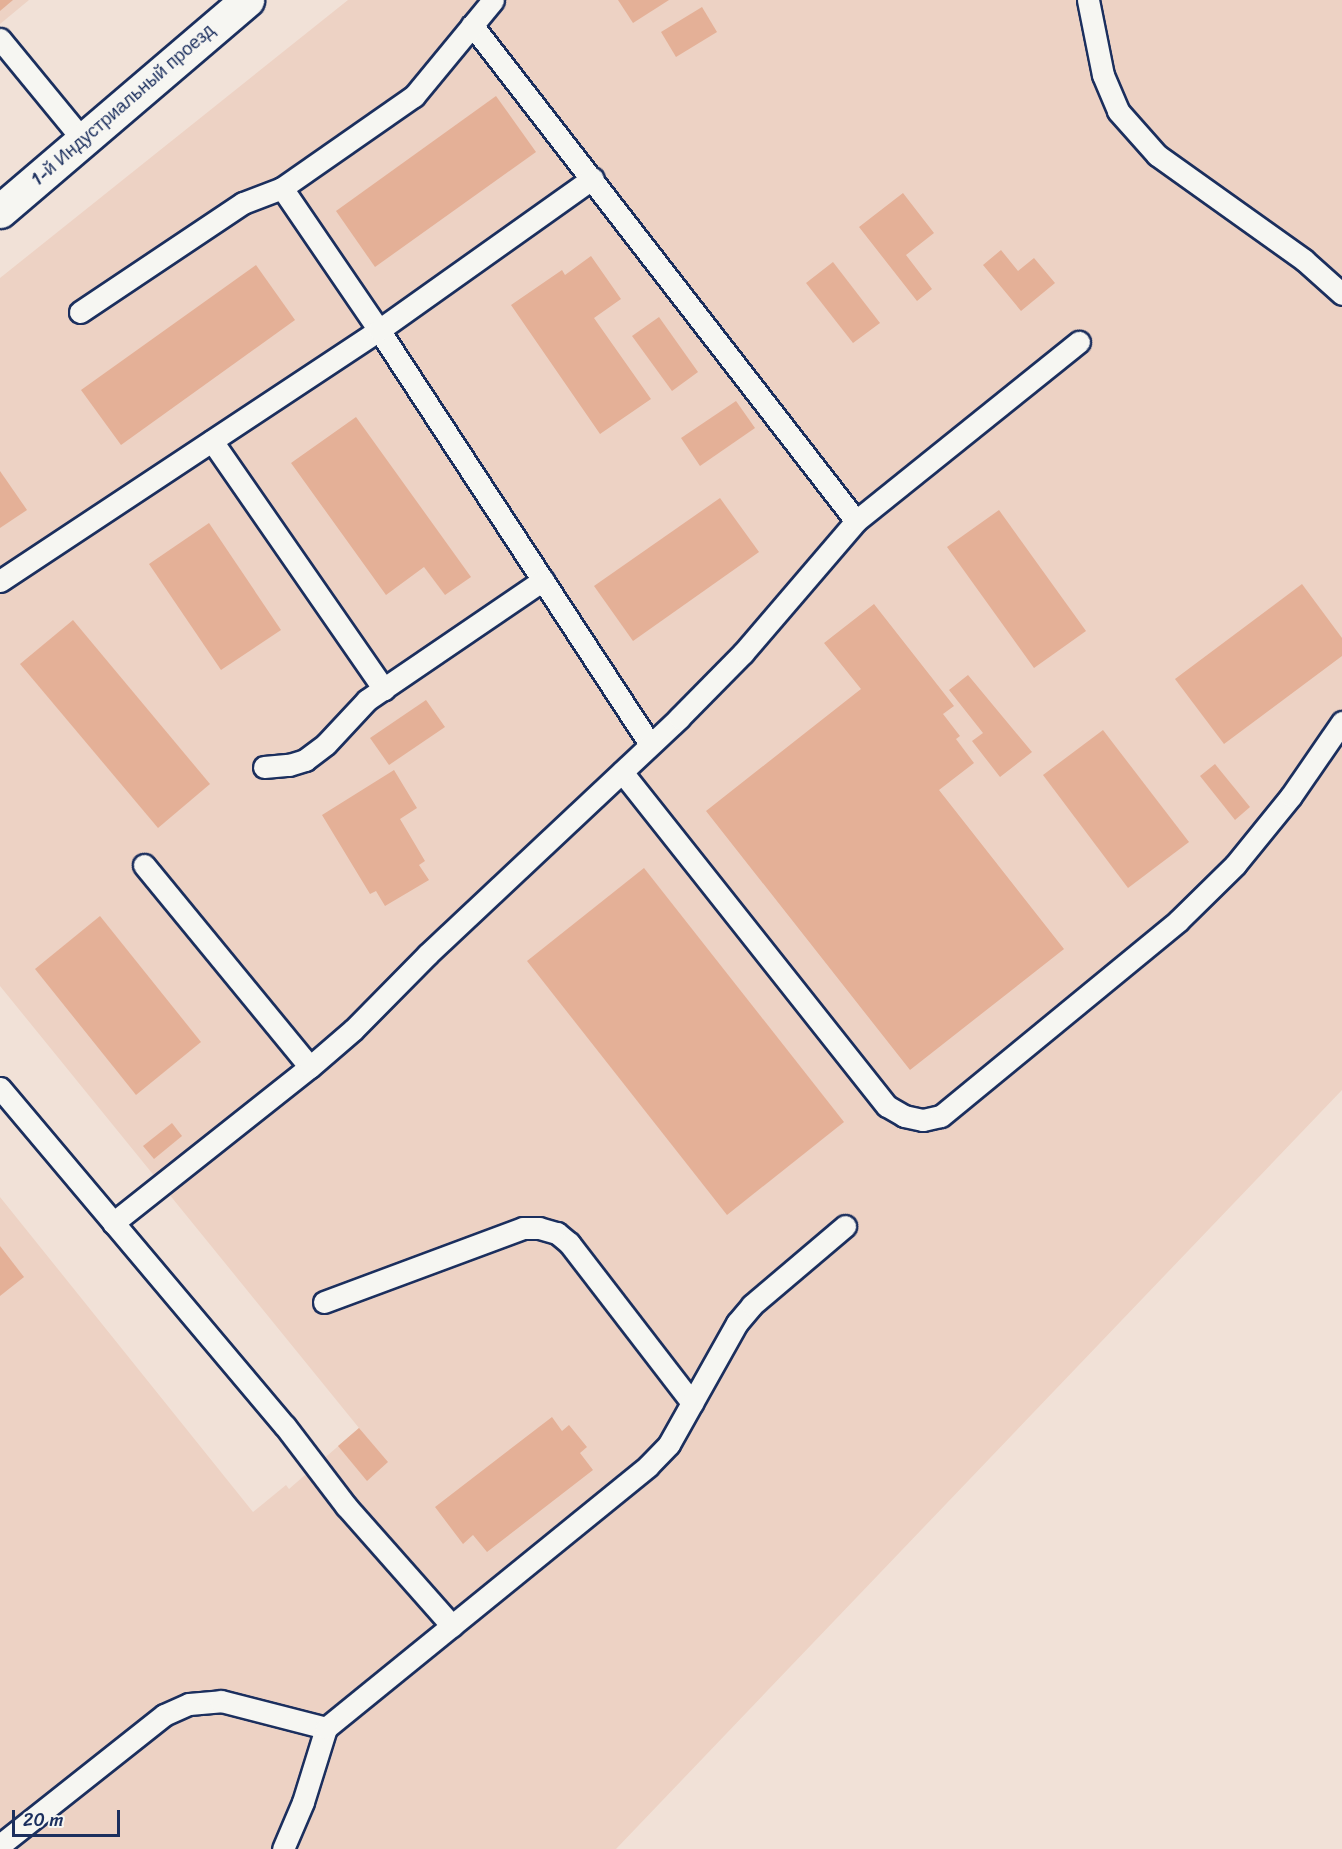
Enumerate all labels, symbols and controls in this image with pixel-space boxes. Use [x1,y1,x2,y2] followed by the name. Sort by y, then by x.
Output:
[27,20,219,190] street label: 1-й Индустриальный проезд
[15,1798,123,1836] scale bar
[23,1804,63,1836] text: 20 m

